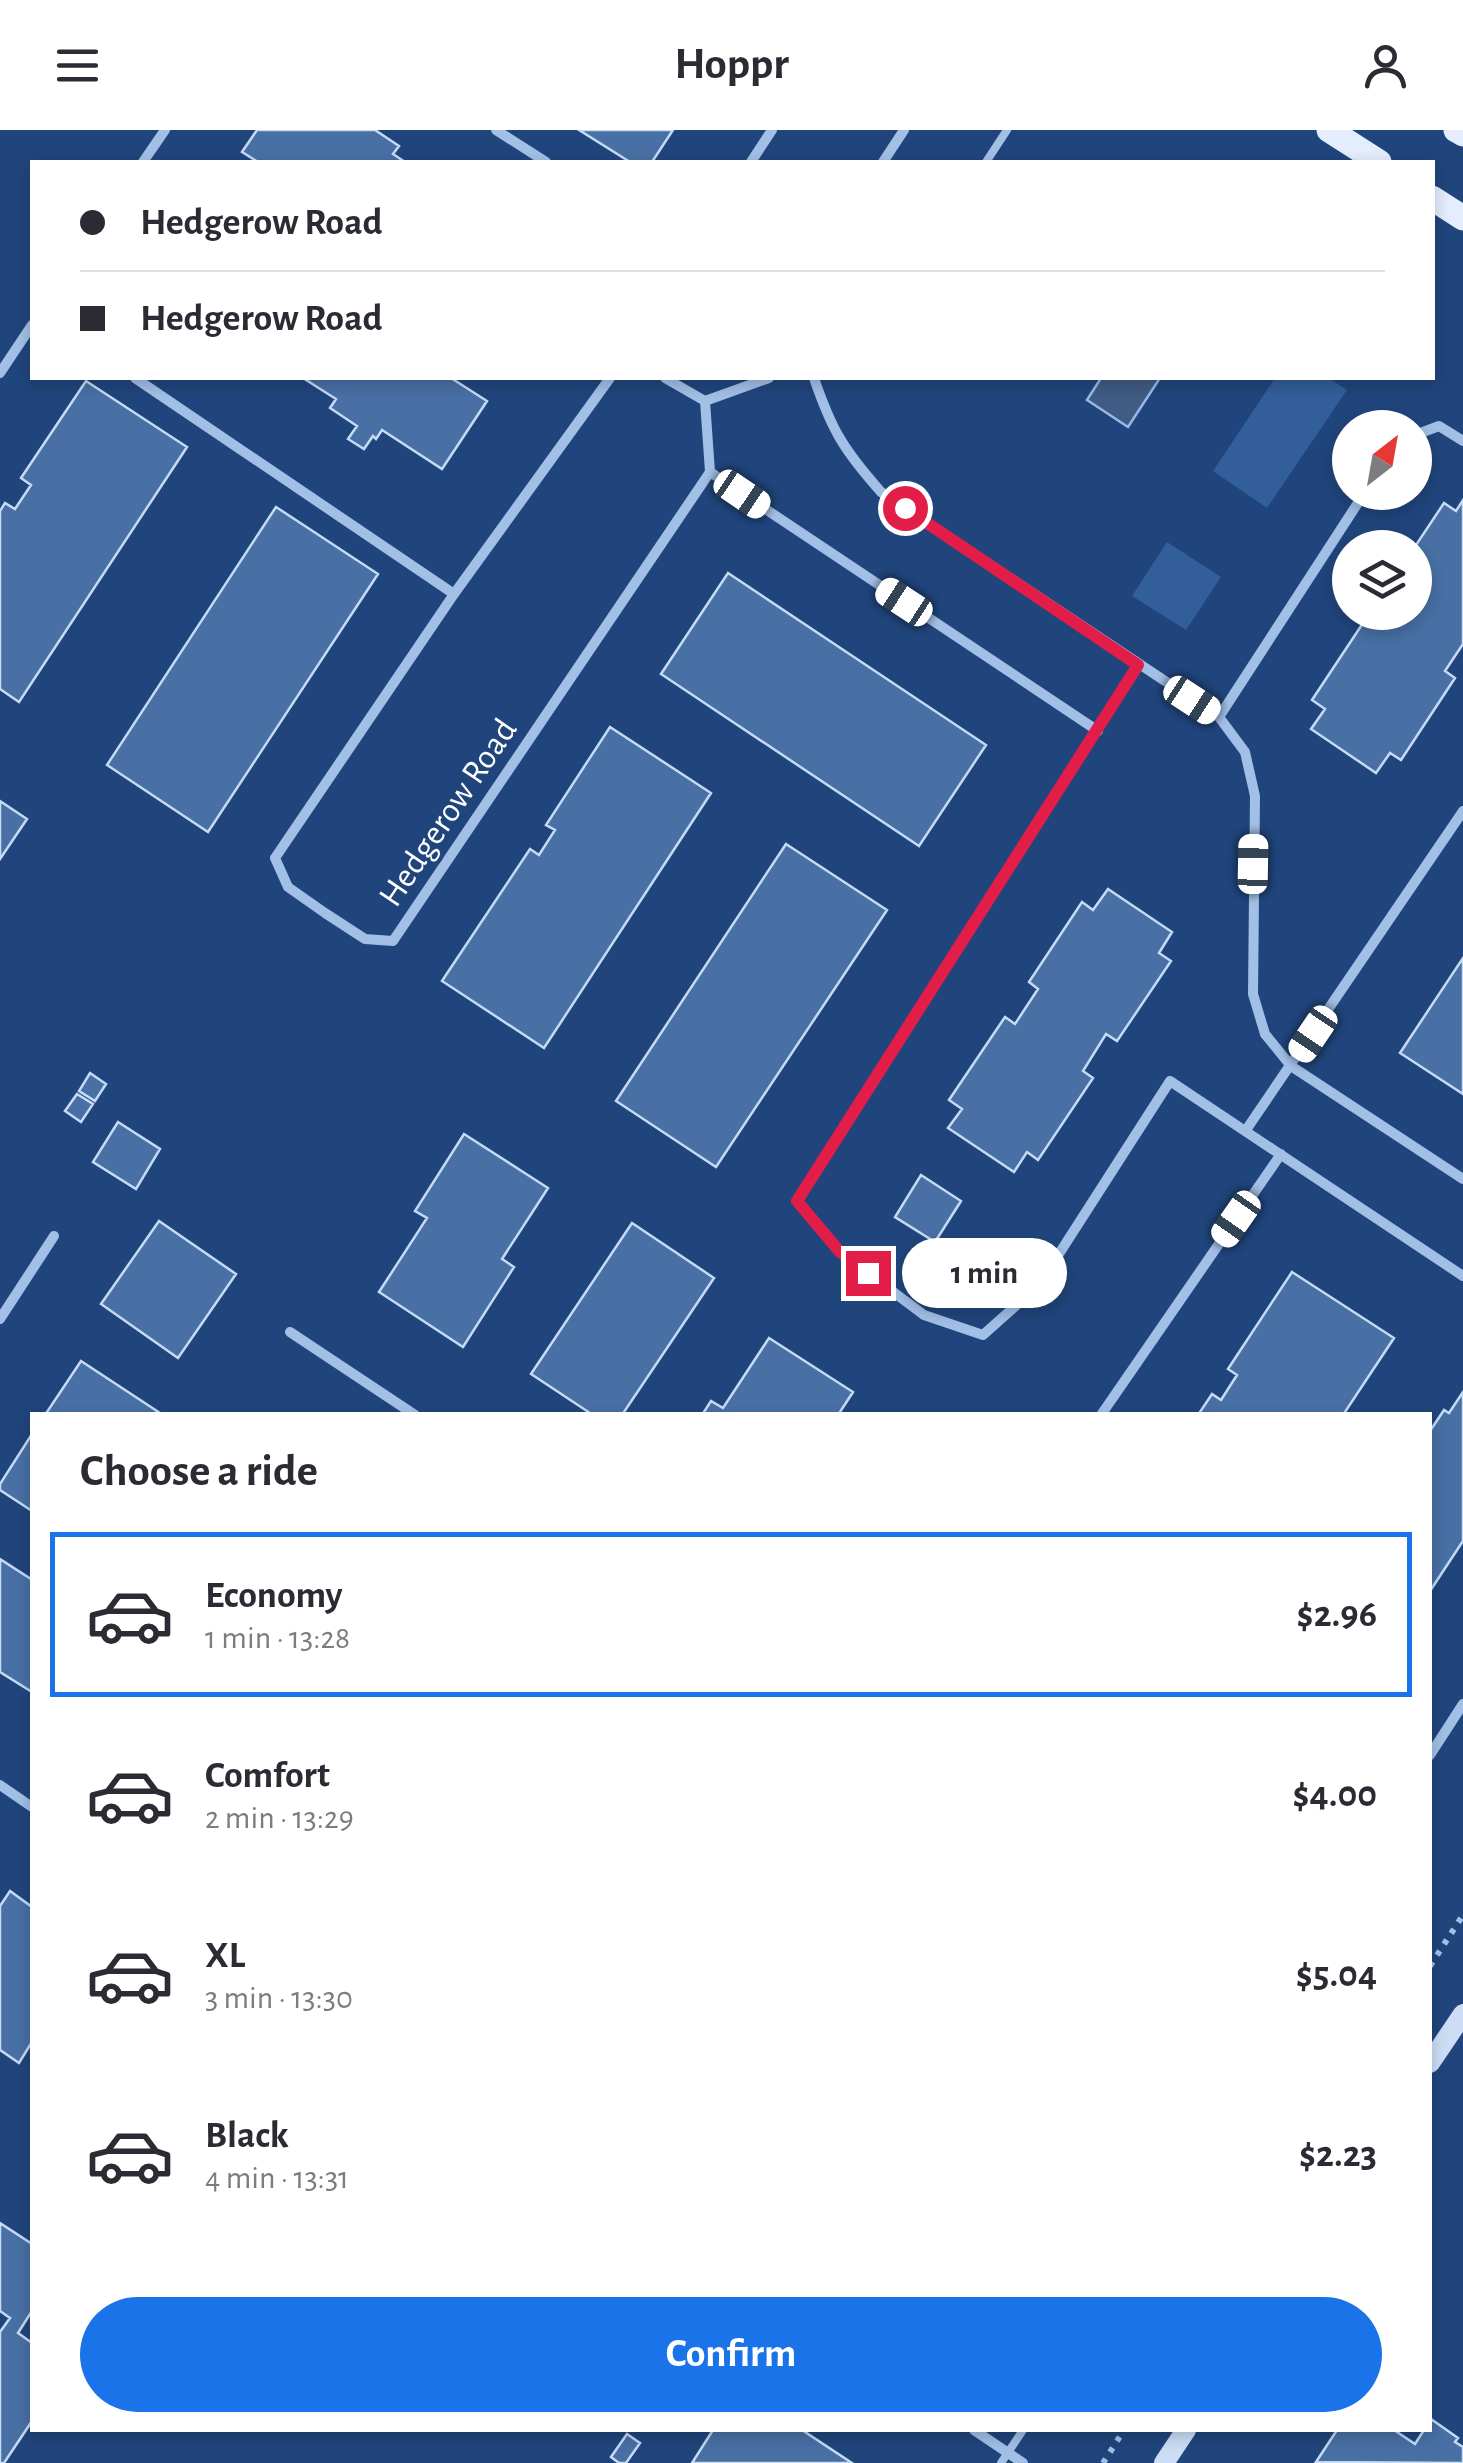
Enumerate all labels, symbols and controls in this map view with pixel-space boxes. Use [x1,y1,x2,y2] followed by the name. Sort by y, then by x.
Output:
[50,38,105,93] icon: menu
[1358,38,1413,93] icon: person
[674,42,789,87] text: Hoppr
[140,204,382,242] text: Hedgerow Road
[140,300,382,338] text: Hedgerow Road
[1332,410,1432,510] north arrow
[1332,410,1432,630] map controls
[709,465,775,523] car
[883,486,928,531] route start
[1332,530,1432,630] button: layers
[871,573,937,631] car
[1159,671,1225,729] car
[373,713,524,913] street label: Hedgerow Road
[1237,834,1269,894] car
[1284,1001,1342,1067] car
[1207,1186,1265,1252] car
[903,1238,1068,1308] callout: 1 min
[846,1251,891,1296] route end
[951,1257,1018,1289] text: 1 min
[80,1449,318,1494] text: Choose a ride
[85,1570,175,1660] icon: car
[205,1577,343,1615] text: Economy
[1297,1596,1377,1634] text: $2.96
[205,1622,350,1654] text: 1 min · 13:28
[85,1750,175,1840] icon: car
[205,1757,330,1795] text: Comfort
[1292,1776,1377,1814] text: $4.00
[205,1802,354,1834] text: 2 min · 13:29
[85,1930,175,2020] icon: car
[205,1937,245,1975] text: XL
[1296,1956,1377,1994] text: $5.04
[205,1982,353,2014] text: 3 min · 13:30
[85,2110,175,2200] icon: car
[205,2117,289,2155] text: Black
[1299,2136,1377,2174] text: $2.23
[205,2162,349,2194] text: 4 min · 13:31
[80,2297,1382,2412] button: Confirm

